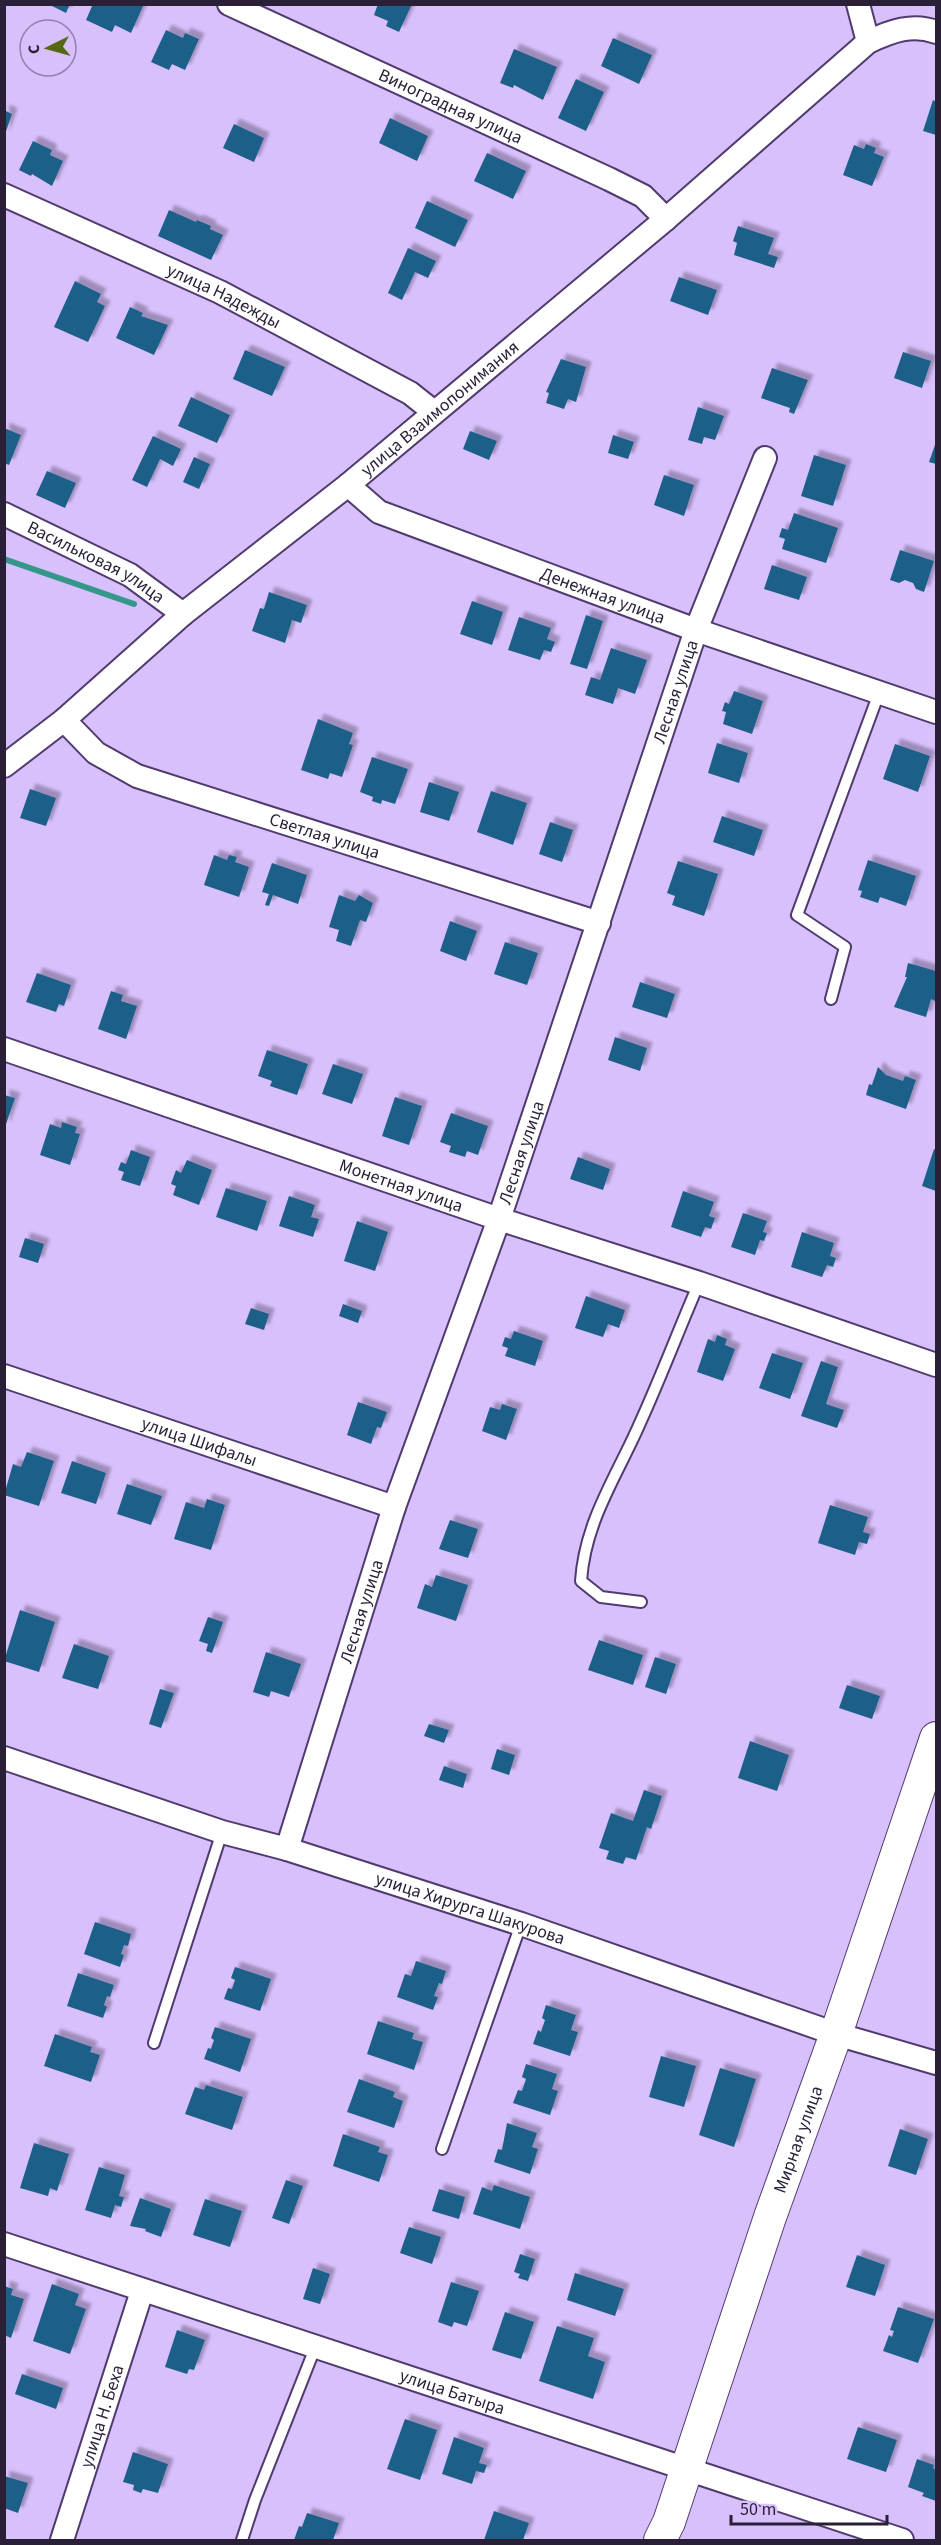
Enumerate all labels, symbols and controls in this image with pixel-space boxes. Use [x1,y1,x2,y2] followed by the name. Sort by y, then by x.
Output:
[18,18,78,78] north arrow
[23,44,45,55] text: С
[375,62,527,150] street label: Виноградная улица
[163,257,285,335] street label: улица Надежды
[355,335,524,482] street label: улица Взаимопонимания
[23,515,170,609] street label: Васильковая улица
[537,561,669,630] street label: Денежная улица
[646,637,704,747] street label: Лесная улица
[266,806,383,865] street label: Светлая улица
[492,1097,550,1208] street label: Лесная улица
[336,1153,466,1218] street label: Монетная улица
[138,1411,260,1473] street label: улица Шифалы
[333,1556,389,1667] street label: Лесная улица
[372,1866,568,1951] street label: улица Хирурга Шакурова
[767,2082,829,2197] street label: Мирная улица
[74,2362,130,2471] street label: улица Н. Беха
[396,2363,508,2421] street label: улица Батыра
[731,2488,887,2526] scale bar
[740,2497,776,2522] text: 50 m

